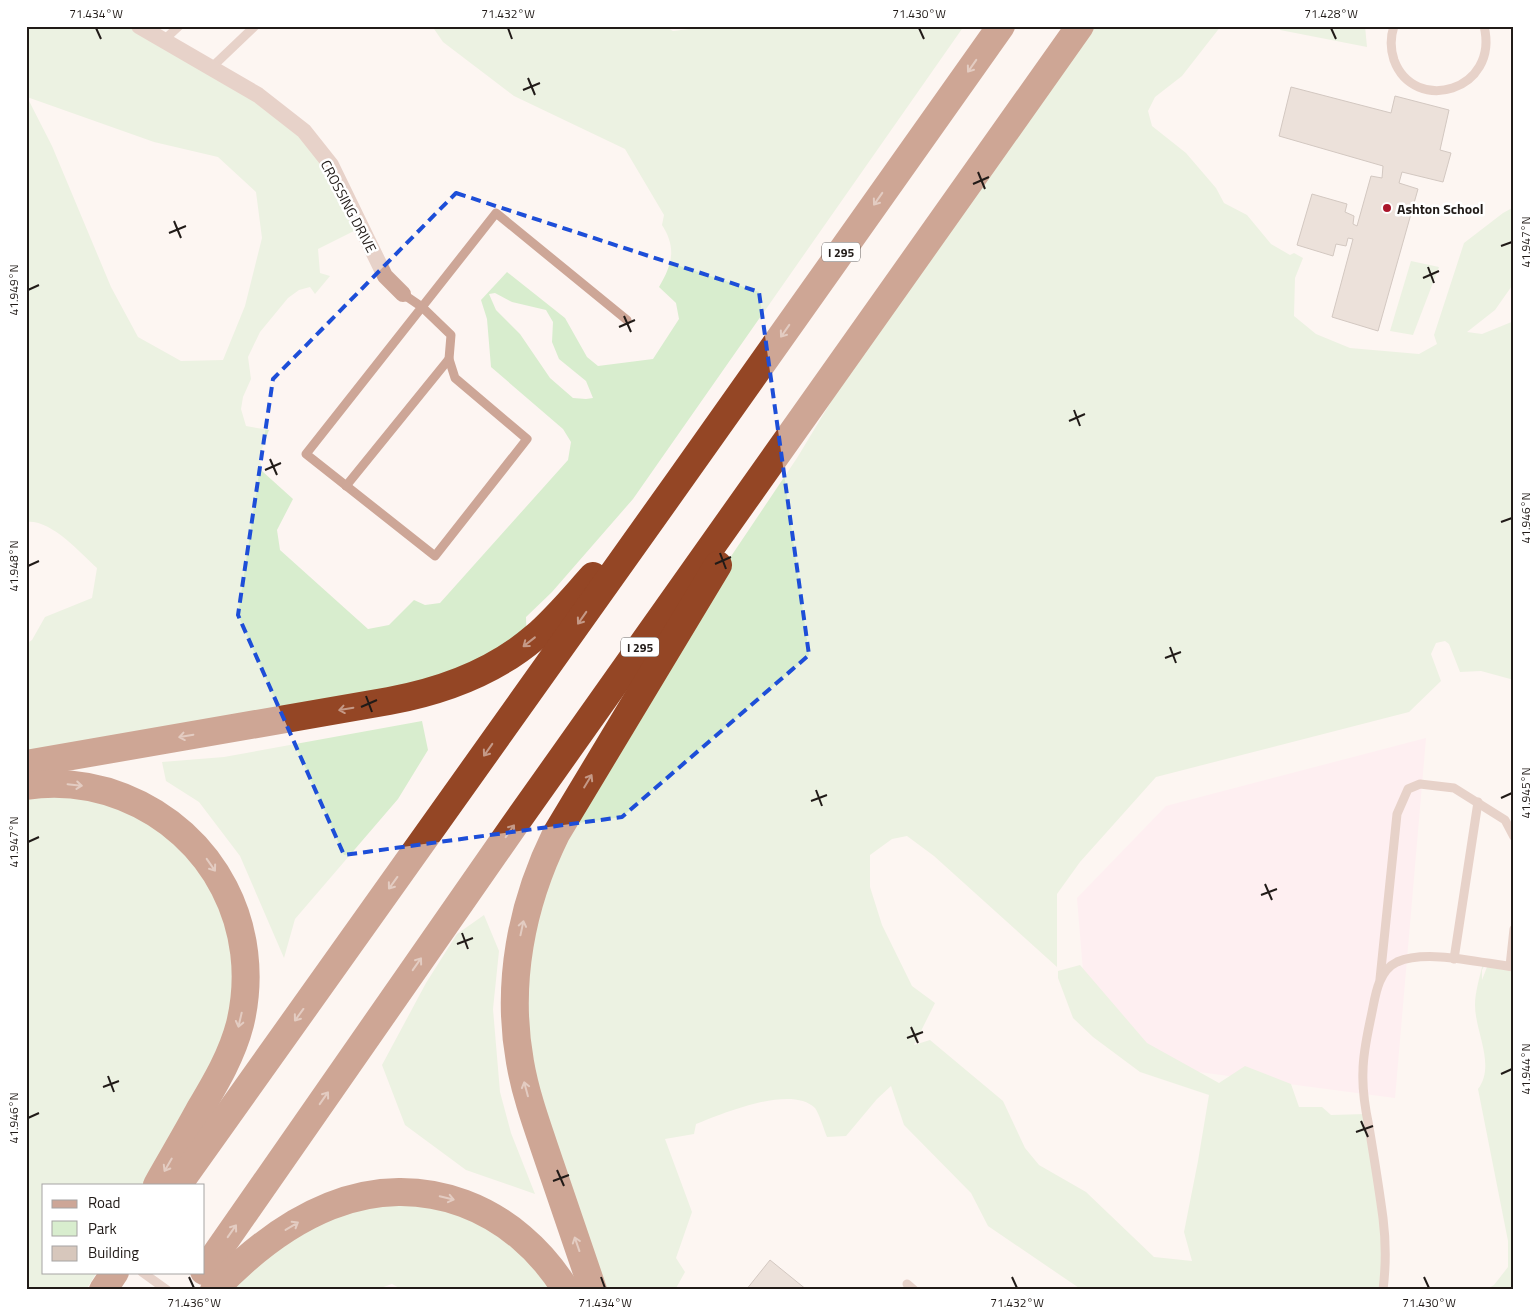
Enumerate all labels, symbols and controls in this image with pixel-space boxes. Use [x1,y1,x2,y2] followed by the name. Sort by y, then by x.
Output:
[69,4,123,23] text: 71.434°W
[481,4,535,23] text: 71.432°W
[892,4,946,23] text: 71.430°W
[1304,4,1358,23] text: 71.428°W
[967,59,977,73] one-way arrow
[316,156,382,256] street label: CROSSING DRIVE
[873,192,884,205] one-way arrow
[1397,198,1483,219] place label: Ashton School
[1381,202,1393,214] marker: Ashton School
[1516,216,1535,268] text: 41.947°N
[822,242,860,262] road number: I 295
[4,264,23,316] text: 41.949°N
[780,324,790,338] one-way arrow
[1516,492,1535,544] text: 41.946°N
[4,540,23,592] text: 41.948°N
[577,611,587,625] one-way arrow
[523,636,536,647] one-way arrow
[621,638,659,656] road number: I 295
[338,704,354,714] one-way arrow
[178,732,194,742] one-way arrow
[483,743,493,757] one-way arrow
[1516,767,1535,819] text: 41.945°N
[583,774,593,788] one-way arrow
[66,780,82,790] one-way arrow
[4,816,23,868] text: 41.947°N
[505,824,515,838] one-way arrow
[206,858,216,872] one-way arrow
[388,876,399,889] one-way arrow
[518,921,528,937] one-way arrow
[412,957,422,971] one-way arrow
[294,1008,304,1022] one-way arrow
[235,1011,244,1027] one-way arrow
[1516,1043,1535,1095] text: 41.944°N
[521,1082,531,1098] one-way arrow
[319,1091,329,1105] one-way arrow
[4,1092,23,1144] text: 41.946°N
[163,1157,173,1171] one-way arrow
[42,1184,205,1274] legend
[88,1191,120,1214] text: Road
[438,1194,454,1203] one-way arrow
[88,1217,117,1240] text: Park
[284,1220,298,1230] one-way arrow
[227,1224,237,1238] one-way arrow
[572,1236,582,1252] one-way arrow
[88,1241,139,1264] text: Building
[167,1293,221,1312] text: 71.436°W
[578,1293,632,1312] text: 71.434°W
[990,1293,1044,1312] text: 71.432°W
[1402,1293,1456,1312] text: 71.430°W

